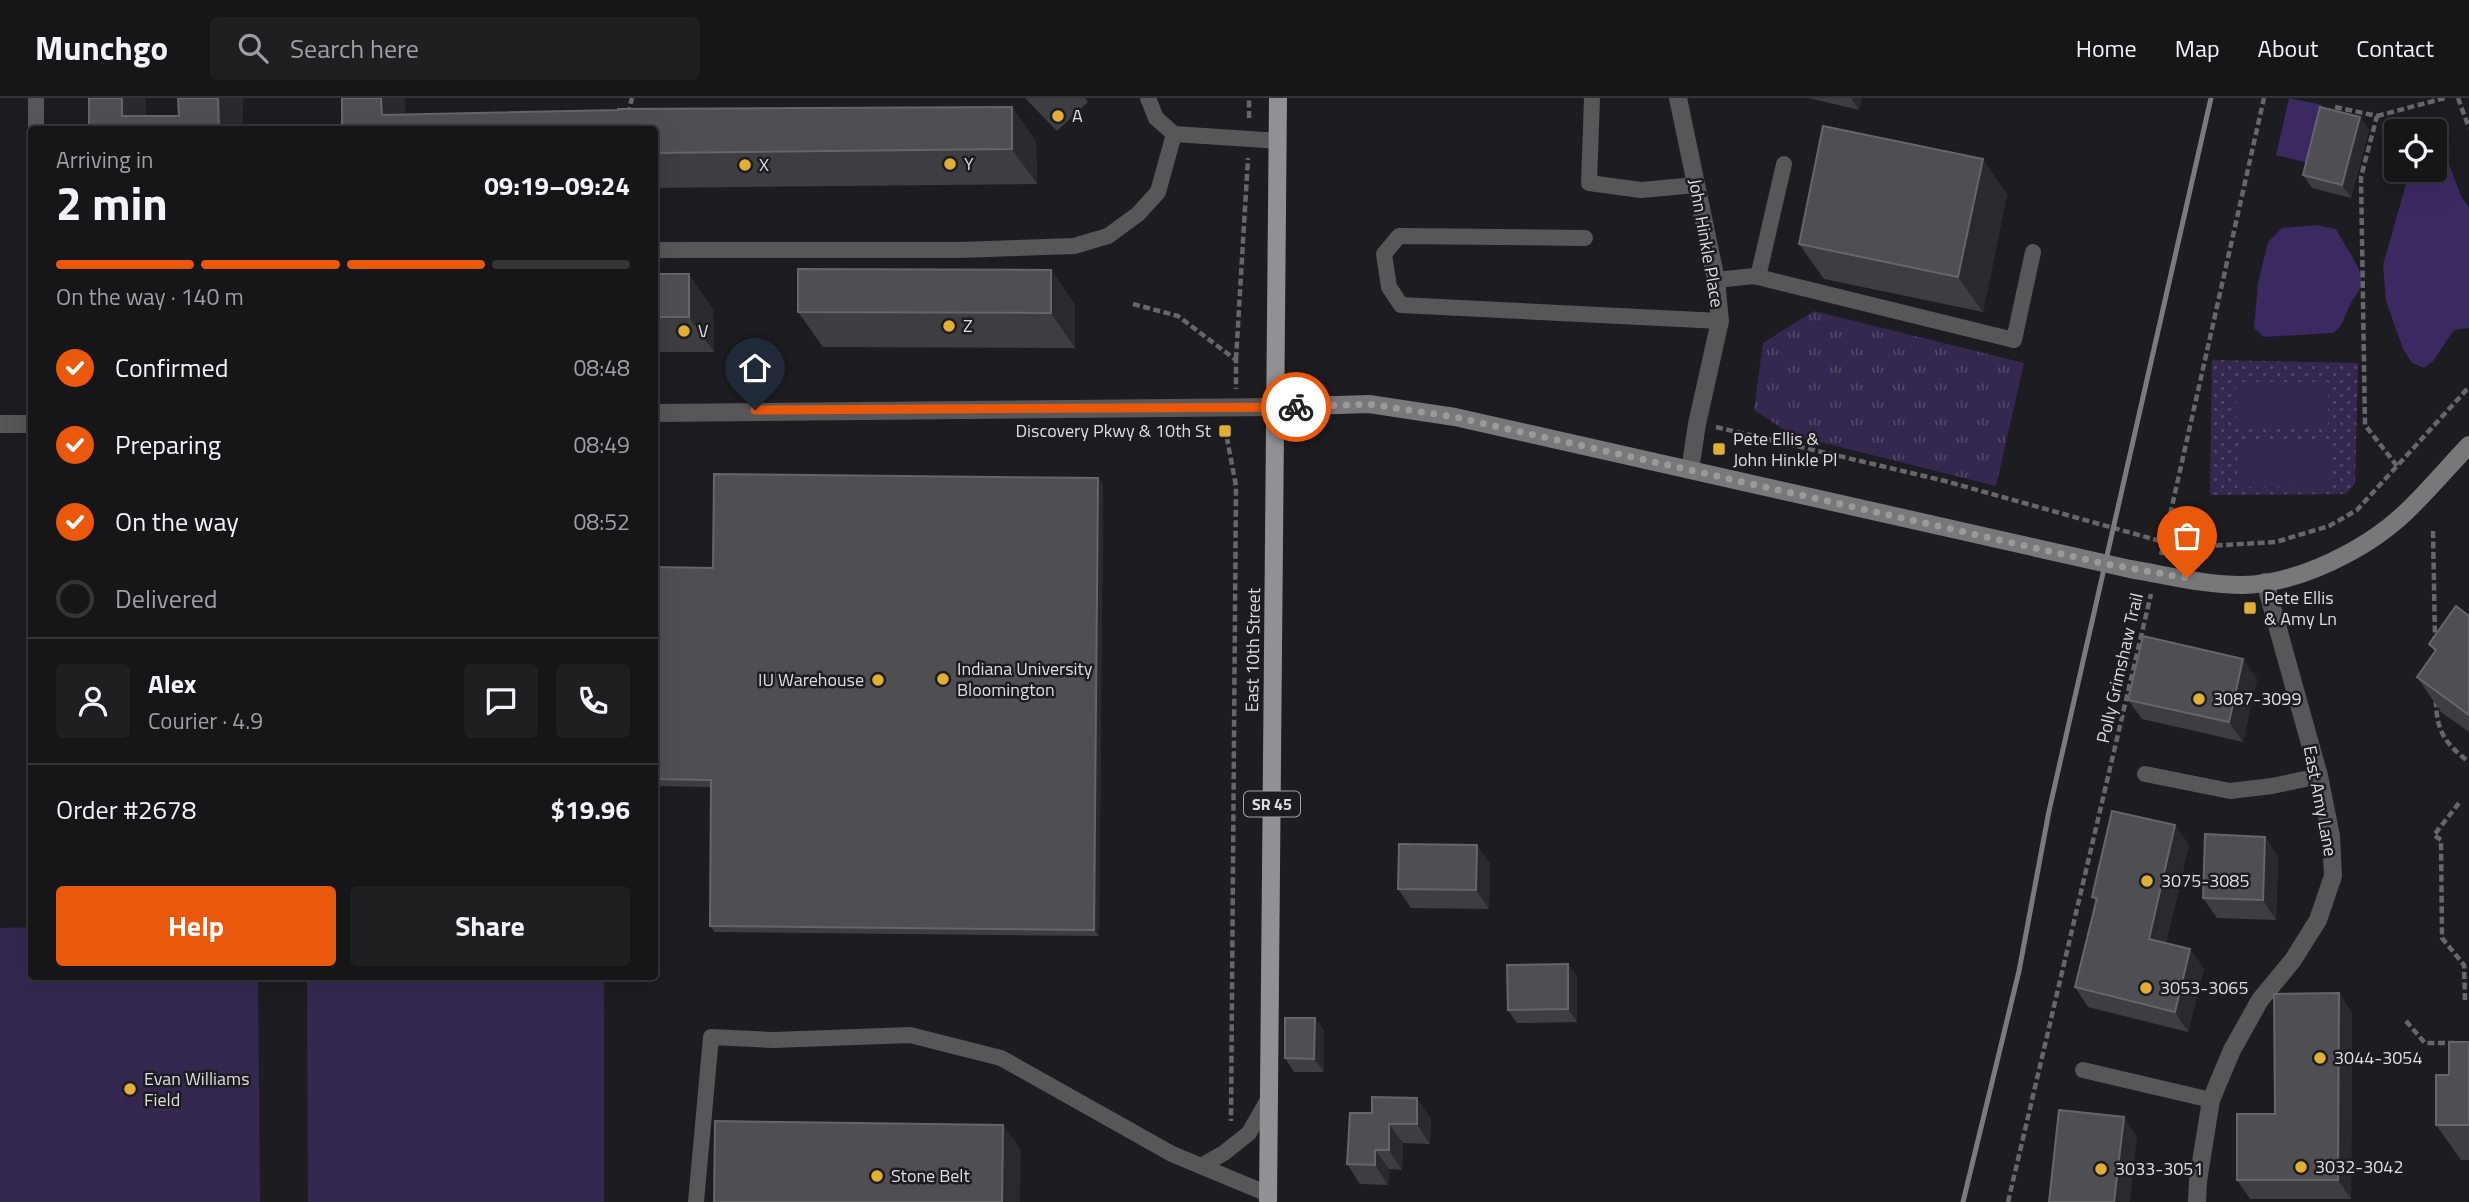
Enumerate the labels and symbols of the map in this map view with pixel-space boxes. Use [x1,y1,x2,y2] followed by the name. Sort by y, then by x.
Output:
[1072,102,1083,129] place label: A
[1050,108,1066,124] marker: A
[964,150,974,177] place label: Y
[759,151,769,178] place label: X
[942,156,958,172] marker: Y
[737,157,753,173] marker: X
[1682,176,1731,309] street label: John Hinkle Place
[963,312,973,339] place label: Z
[698,317,709,344] place label: V
[941,318,957,334] marker: Z
[676,323,692,339] marker: V
[725,338,785,410] pin
[1261,372,1331,442] courier
[1016,417,1212,444] place label: Discovery Pkwy & 10th St
[1217,423,1233,439] marker: Discovery Pkwy & 10th St
[1733,425,1837,473] place label: Pete Ellis & John Hinkle Pl
[1711,441,1727,457] marker: Pete Ellis & John Hinkle Pl
[2157,506,2217,578] pin
[2264,584,2337,632] place label: Pete Ellis & Amy Ln
[1238,587,1267,712] street label: East 10th Street
[2089,590,2150,746] street label: Polly Grimshaw Trail
[2242,600,2258,616] marker: Pete Ellis & Amy Ln
[957,655,1093,703] place label: Indiana University Bloomington
[758,666,864,693] place label: IU Warehouse
[935,671,951,687] marker: Indiana University Bloomington
[870,672,886,688] marker: IU Warehouse
[2213,685,2302,712] place label: 3087-3099
[2191,691,2207,707] marker: 3087-3099
[2297,743,2344,859] street label: East Amy Lane
[1244,792,1300,817] road number: SR 45
[2161,867,2250,894] place label: 3075-3085
[2139,873,2155,889] marker: 3075-3085
[2160,974,2249,1001] place label: 3053-3065
[2138,980,2154,996] marker: 3053-3065
[2334,1044,2423,1071] place label: 3044-3054
[2312,1050,2328,1066] marker: 3044-3054
[144,1065,250,1113] place label: Evan Williams Field
[122,1081,138,1097] marker: Evan Williams Field
[2315,1153,2404,1180] place label: 3032-3042
[2115,1155,2204,1182] place label: 3033-3051
[2293,1159,2309,1175] marker: 3032-3042
[2093,1161,2109,1177] marker: 3033-3051
[891,1162,970,1189] place label: Stone Belt
[869,1168,885,1184] marker: Stone Belt

